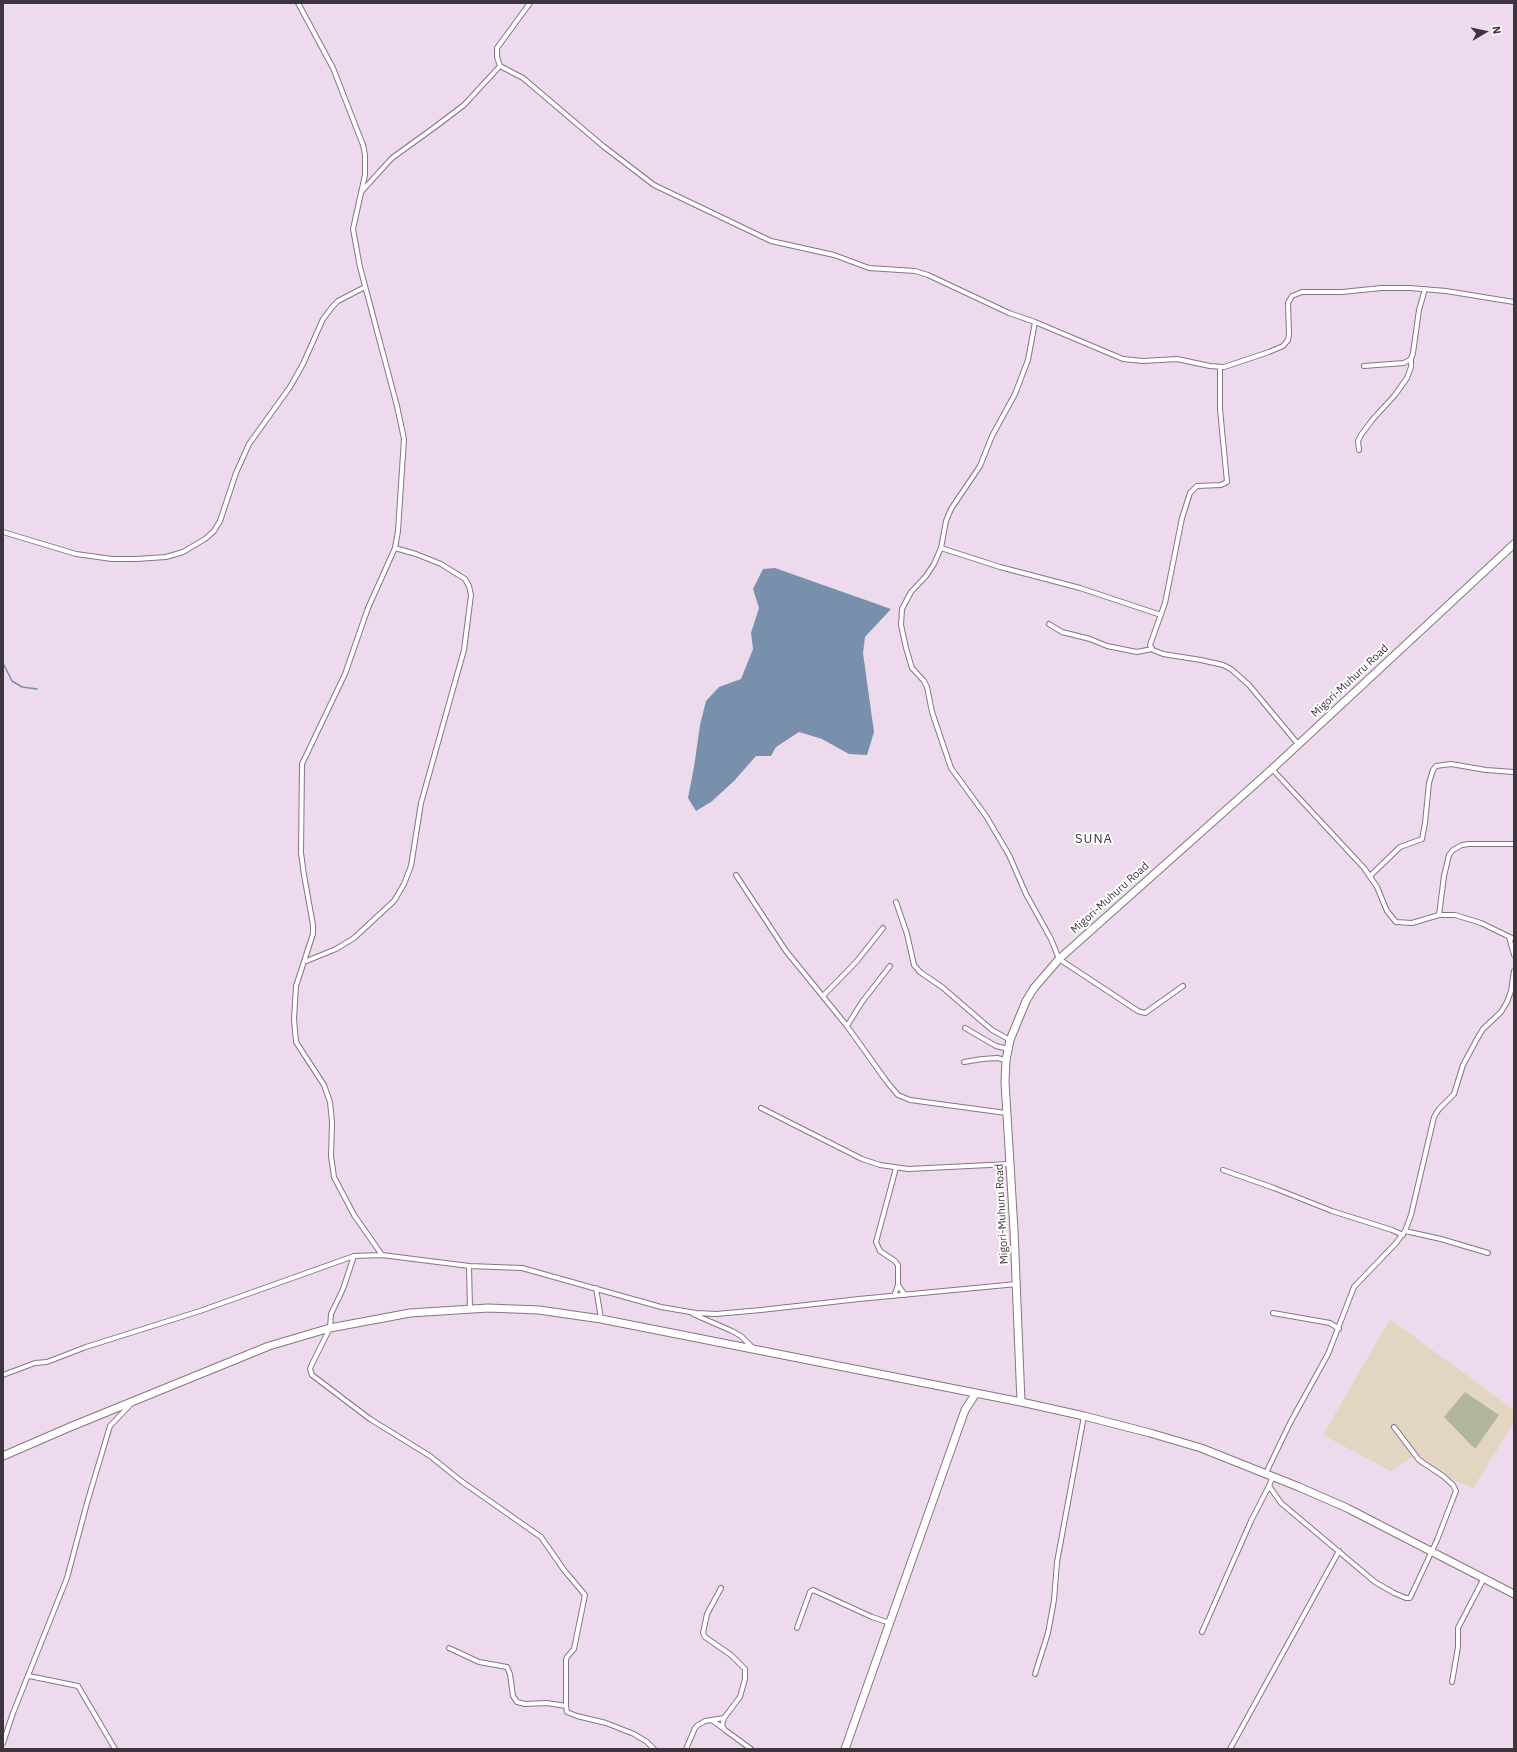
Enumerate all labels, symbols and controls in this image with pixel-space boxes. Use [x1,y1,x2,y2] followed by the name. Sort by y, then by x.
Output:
[1465,12,1505,52] north arrow
[1489,25,1504,35] text: N
[1309,642,1391,720] street label: Migori-Muhuru Road
[1075,831,1113,847] district label: SUNA
[1068,859,1152,937] street label: Migori-Muhuru Road
[993,1163,1011,1265] street label: Migori-Muhuru Road

